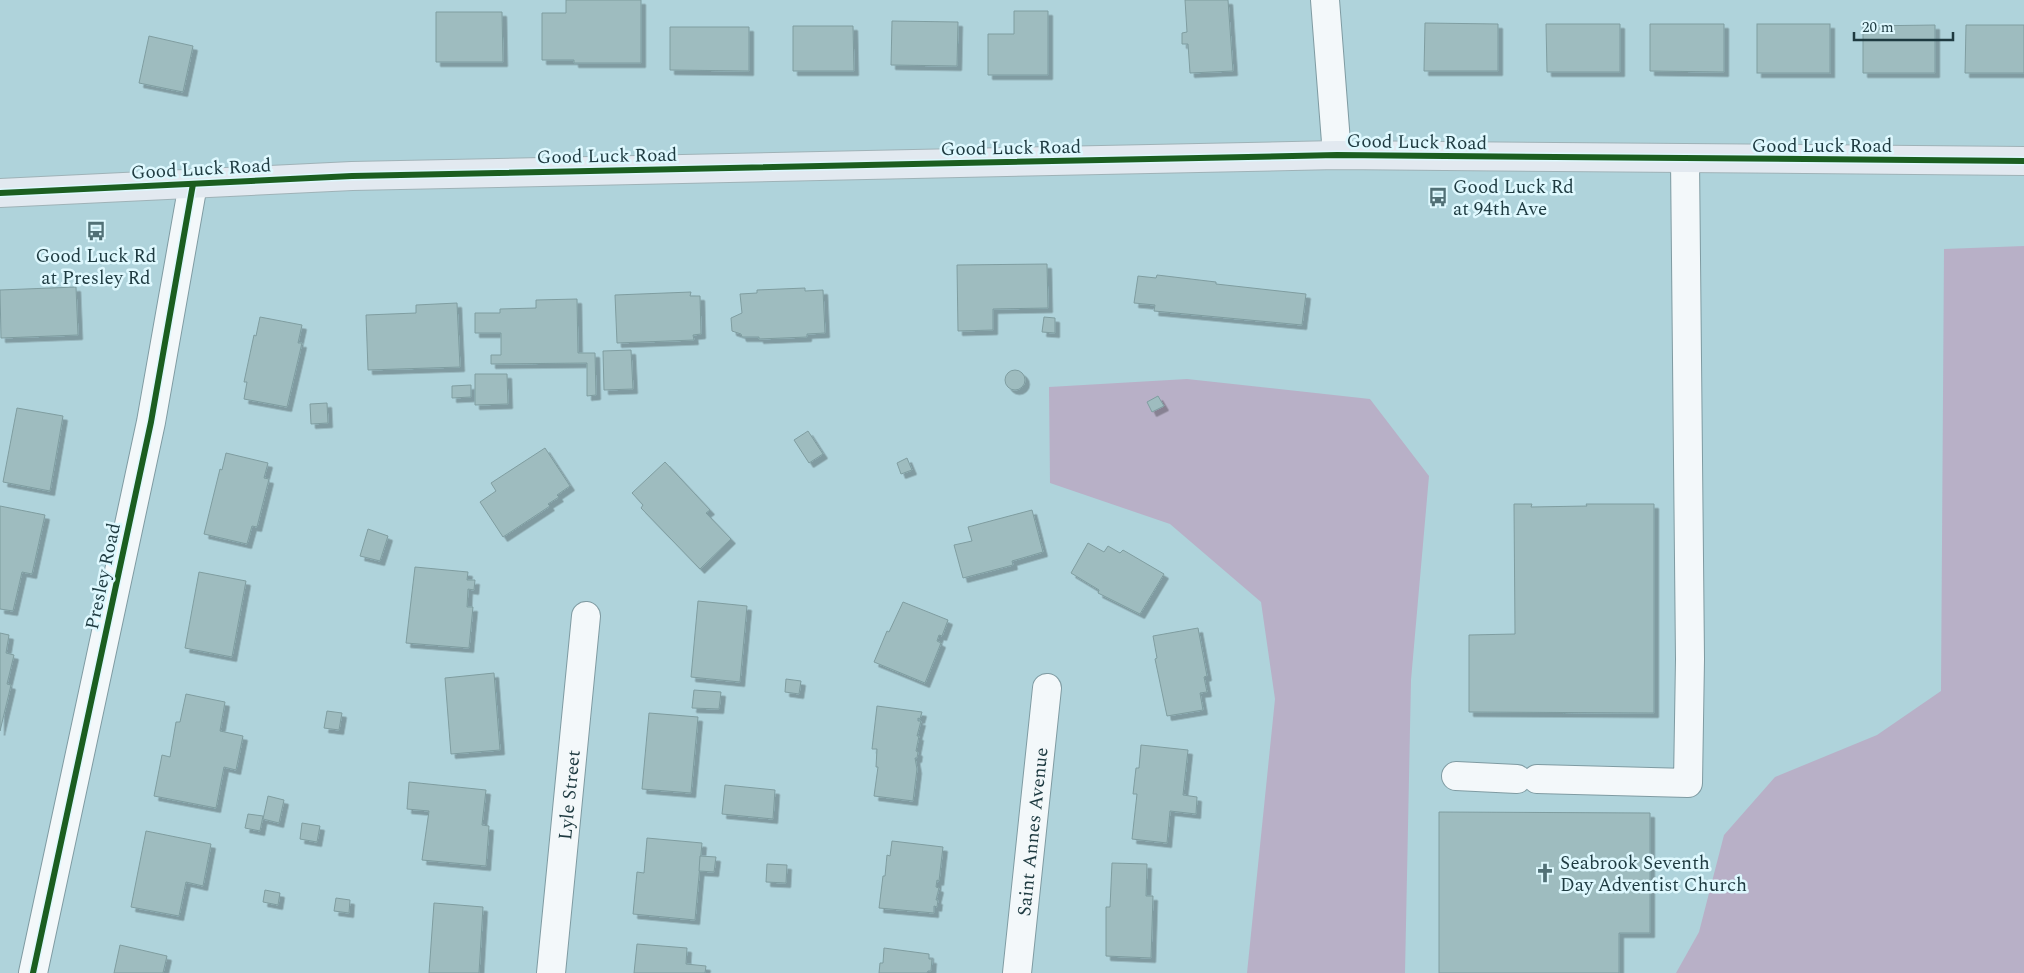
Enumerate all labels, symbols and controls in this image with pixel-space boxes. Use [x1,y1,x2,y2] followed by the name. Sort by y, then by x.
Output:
[1854,10,1953,42] scale bar
[1862,16,1894,39] text: 20 m
[1346,127,1488,158] street label: Good Luck Road
[1752,132,1892,161] street label: Good Luck Road
[940,133,1082,164] street label: Good Luck Road
[536,141,678,172] street label: Good Luck Road
[130,151,272,188] street label: Good Luck Road
[1453,173,1574,224] place label: Good Luck Rd at 94th Ave
[1427,186,1449,208] bus stop icon: Good Luck Rd at 94th Ave
[85,220,107,242] bus stop icon: Good Luck Rd at Presley Rd
[36,242,156,293] place label: Good Luck Rd at Presley Rd
[78,520,129,632] street label: Presley Road
[1010,746,1057,918] street label: Saint Annes Avenue
[551,748,589,841] street label: Lyle Street
[1560,849,1747,900] place label: Seabrook Seventh Day Adventist Church
[1534,862,1556,884] church icon: Seabrook Seventh Day Adventist Church

